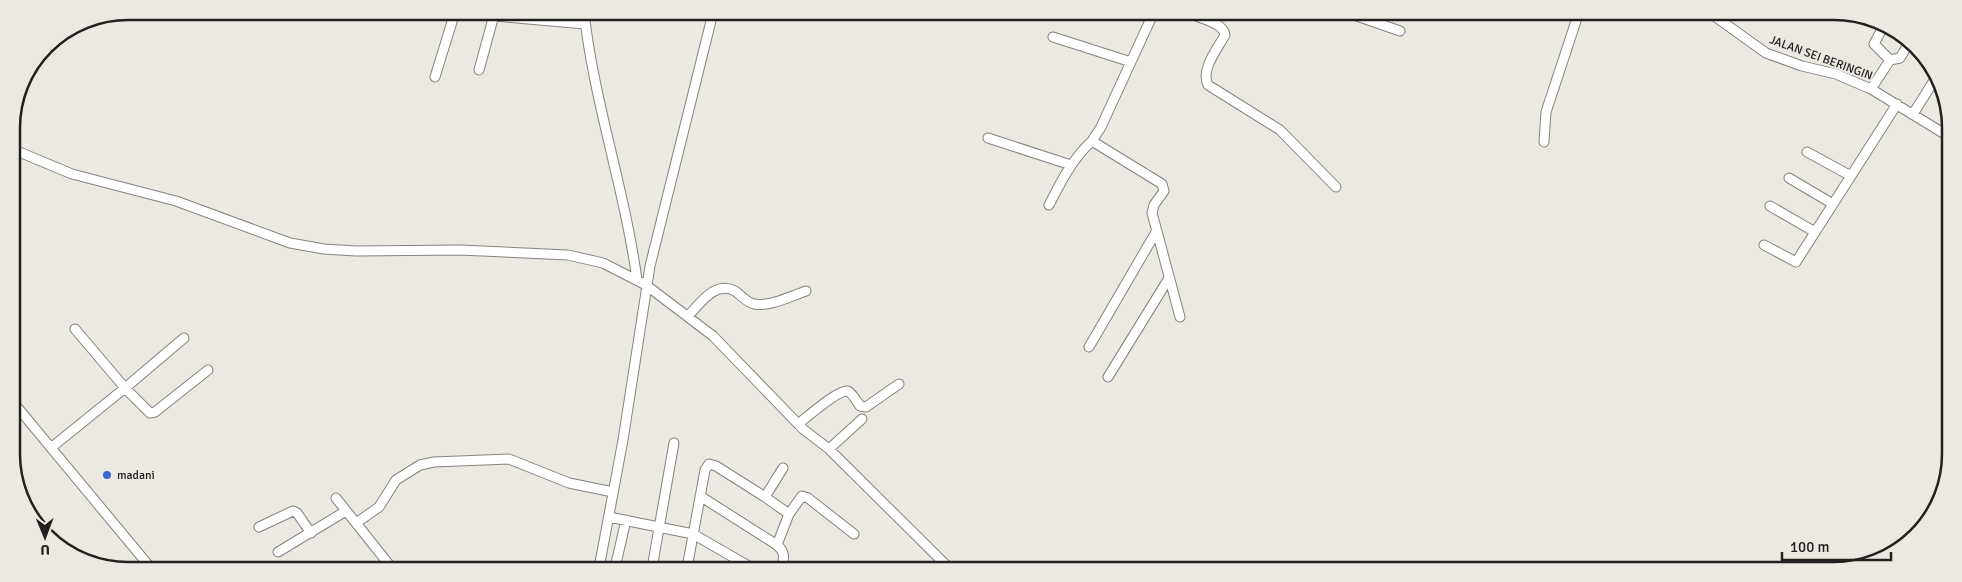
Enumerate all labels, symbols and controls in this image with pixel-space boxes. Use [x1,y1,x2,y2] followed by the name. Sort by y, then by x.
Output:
[1767,32,1875,84] street label: JALAN SEI BERINGIN
[117,468,155,483] place label: madani
[101,469,113,481] marker: madani
[20,512,70,562] north arrow
[1782,530,1891,562] scale bar
[1790,538,1830,556] text: 100 m
[40,541,50,558] text: U

